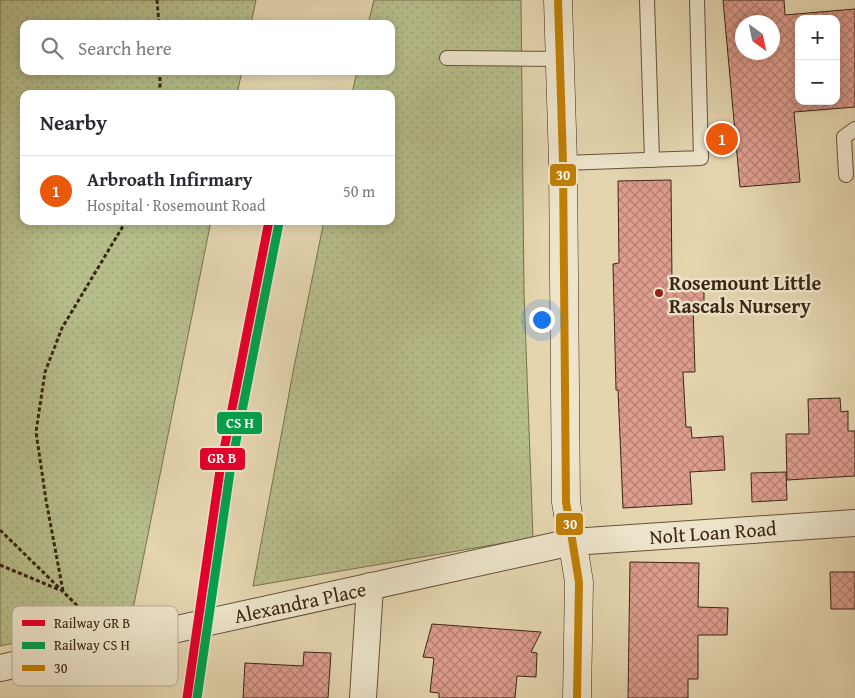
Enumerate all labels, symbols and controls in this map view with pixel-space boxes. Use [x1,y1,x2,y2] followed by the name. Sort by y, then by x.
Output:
[735,15,780,60] north arrow
[795,15,840,105] map controls
[795,15,840,60] button: +
[20,20,395,75] search box
[38,34,66,62] icon: search
[78,34,172,62] text: Search here
[795,60,840,105] button: −
[40,107,107,138] text: Nearby
[706,120,738,158] pin: 1
[549,163,577,187] line badge: 30
[87,165,253,193] text: Arbroath Infirmary
[556,165,570,185] text: 30
[52,179,60,203] text: 1
[343,179,375,203] text: 50 m
[87,193,265,217] text: Hospital · Rosemount Road
[669,268,821,320] place label: Rosemount Little Rascals Nursery
[653,287,665,299] marker: Rosemount Little Rascals Nursery
[529,307,555,333] your location
[216,411,263,435] line badge: CS H
[226,413,254,433] text: CS H
[199,447,246,471] line badge: GR B
[208,448,236,468] text: GR B
[555,512,584,536] line badge: 30
[649,513,778,551] street label: Nolt Loan Road
[563,514,577,534] text: 30
[231,574,369,630] street label: Alexandra Place
[12,606,178,686] legend
[54,613,130,633] text: Railway GR B
[54,635,130,655] text: Railway CS H
[54,658,68,678] text: 30

